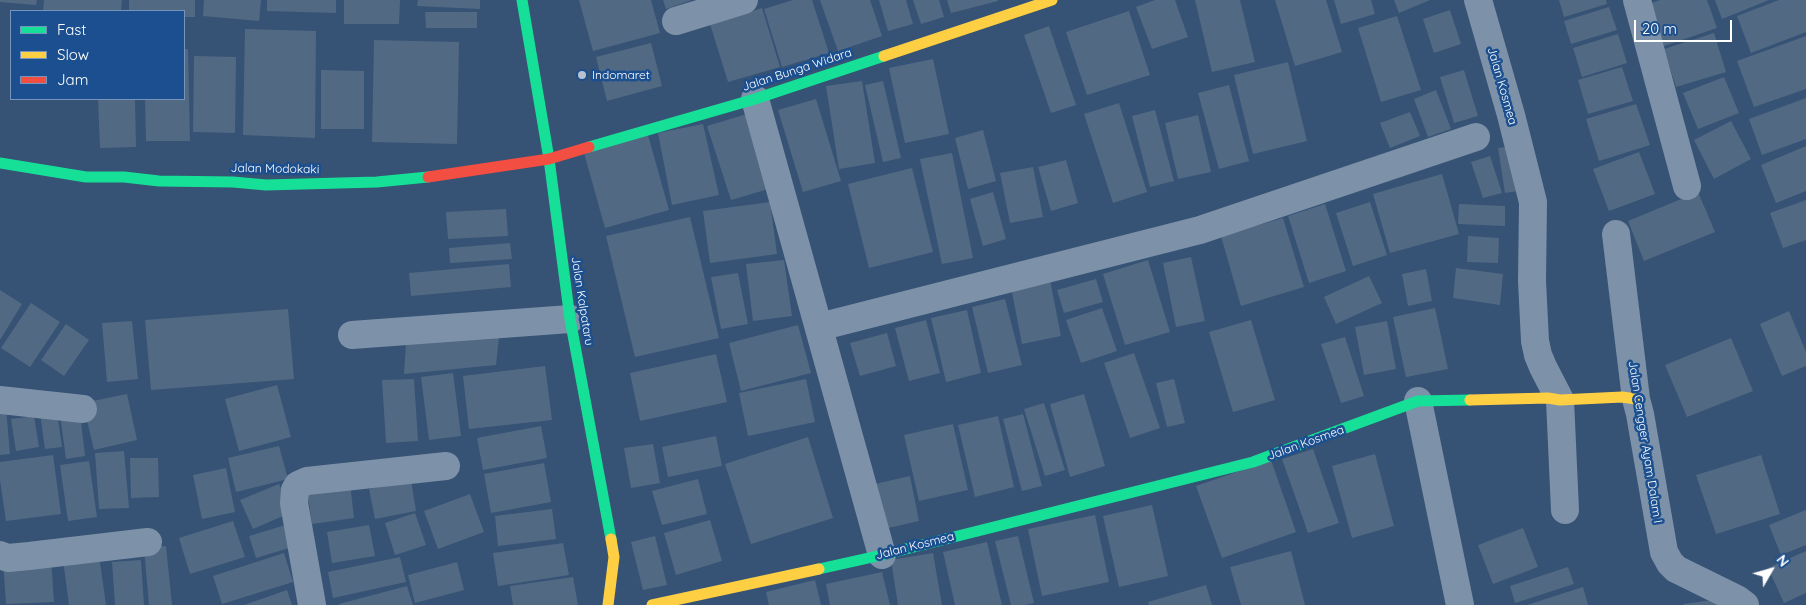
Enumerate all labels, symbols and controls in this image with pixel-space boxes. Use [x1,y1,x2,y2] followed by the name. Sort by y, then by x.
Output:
[10,10,185,100] legend
[1636,10,1734,42] scale bar
[1642,19,1677,38] text: 20 m
[57,20,86,39] text: Fast
[57,45,89,64] text: Slow
[740,45,854,95] street label: Jalan Bunga Widara
[1484,45,1520,127] street label: Jalan Kosmea
[592,68,650,82] place label: Indomaret
[576,69,588,81] marker: Indomaret
[57,70,88,89] text: Jam
[231,161,319,177] street label: Jalan Modokaki
[568,256,596,346] street label: Jalan Kalpataru
[1625,360,1665,524] street label: Jalan Cengger Ayam Dalam I
[1266,423,1346,463] street label: Jalan Kosmea
[874,529,956,563] street label: Jalan Kosmea
[1746,545,1796,595] north arrow
[1773,551,1793,570] text: N

